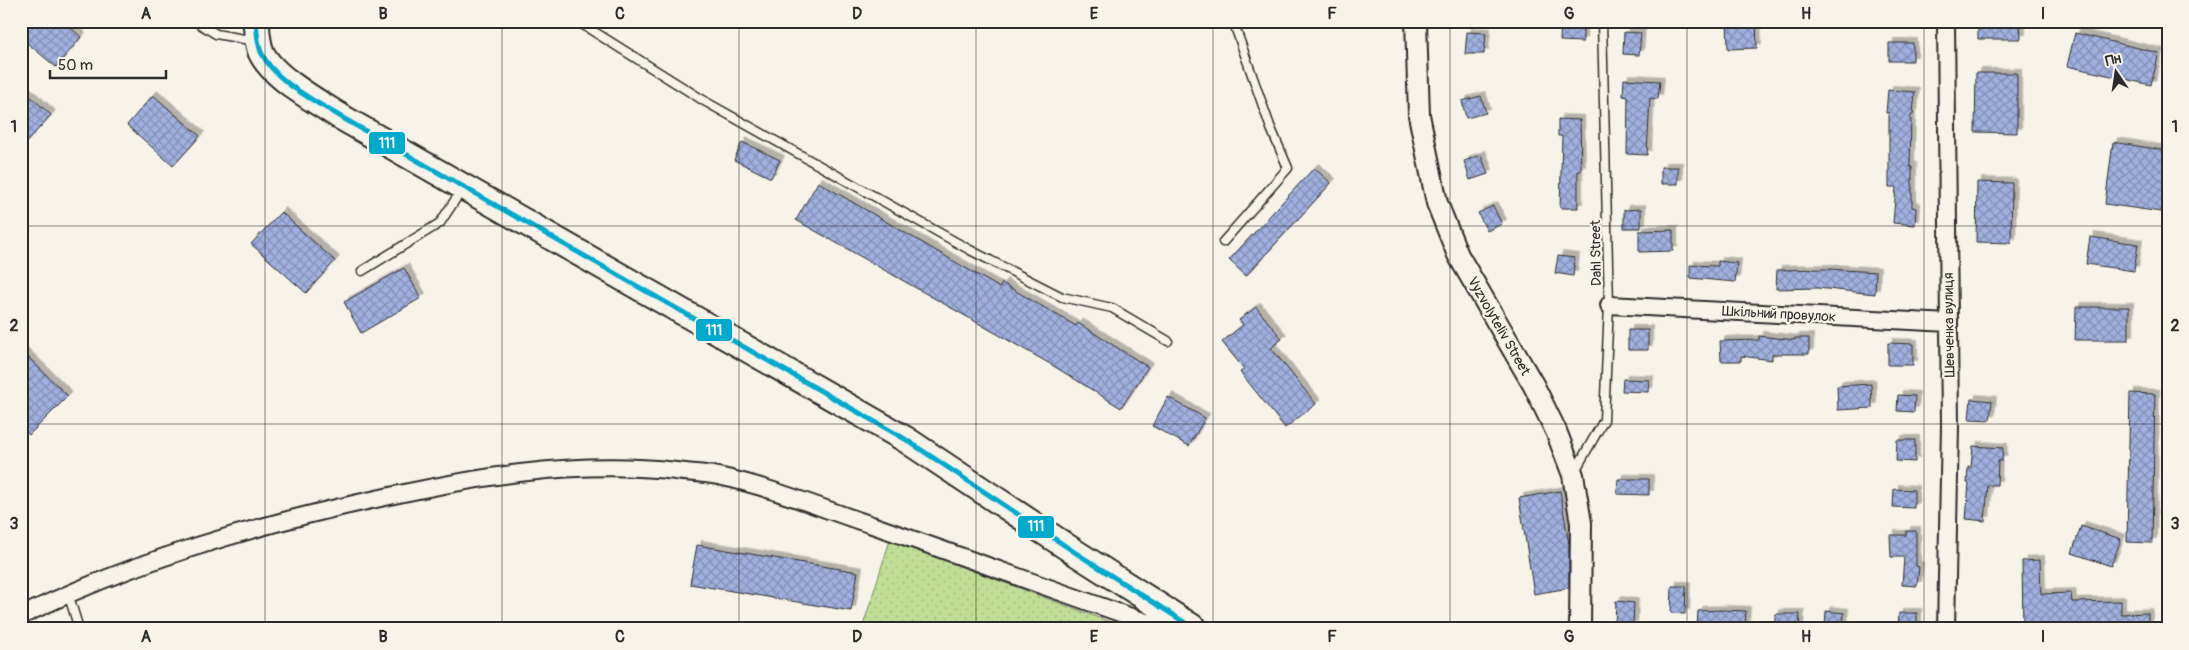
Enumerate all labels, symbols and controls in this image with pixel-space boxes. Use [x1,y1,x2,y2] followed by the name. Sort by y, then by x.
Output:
[141,4,152,24] text: A
[378,4,388,24] text: B
[615,4,625,24] text: C
[852,4,862,24] text: D
[1090,4,1099,24] text: E
[1327,4,1337,24] text: F
[1564,4,1575,24] text: G
[1801,4,1811,24] text: H
[2041,4,2045,24] text: I
[50,48,166,80] scale bar
[2092,48,2142,98] north arrow
[2104,50,2123,70] text: Пн
[58,56,93,75] text: 50 m
[11,117,17,137] text: 1
[2172,117,2178,137] text: 1
[368,131,406,155] line badge: 111
[379,135,395,152] text: 111
[1587,219,1605,286] street label: Dahl Street
[1940,272,1958,378] street label: Шевченка вулиця
[1464,274,1534,379] street label: Vyzvolyteliv Street
[1722,303,1836,325] street label: Шкільний провулок
[10,316,19,336] text: 2
[2171,316,2180,336] text: 2
[695,318,733,342] line badge: 111
[706,322,722,339] text: 111
[10,514,19,534] text: 3
[2171,514,2180,534] text: 3
[1017,515,1055,539] line badge: 111
[1028,518,1044,535] text: 111
[141,627,152,647] text: A
[378,627,388,647] text: B
[615,627,625,647] text: C
[852,627,862,647] text: D
[1090,627,1099,647] text: E
[1327,627,1337,647] text: F
[1564,627,1575,647] text: G
[1801,627,1811,647] text: H
[2041,627,2045,647] text: I

